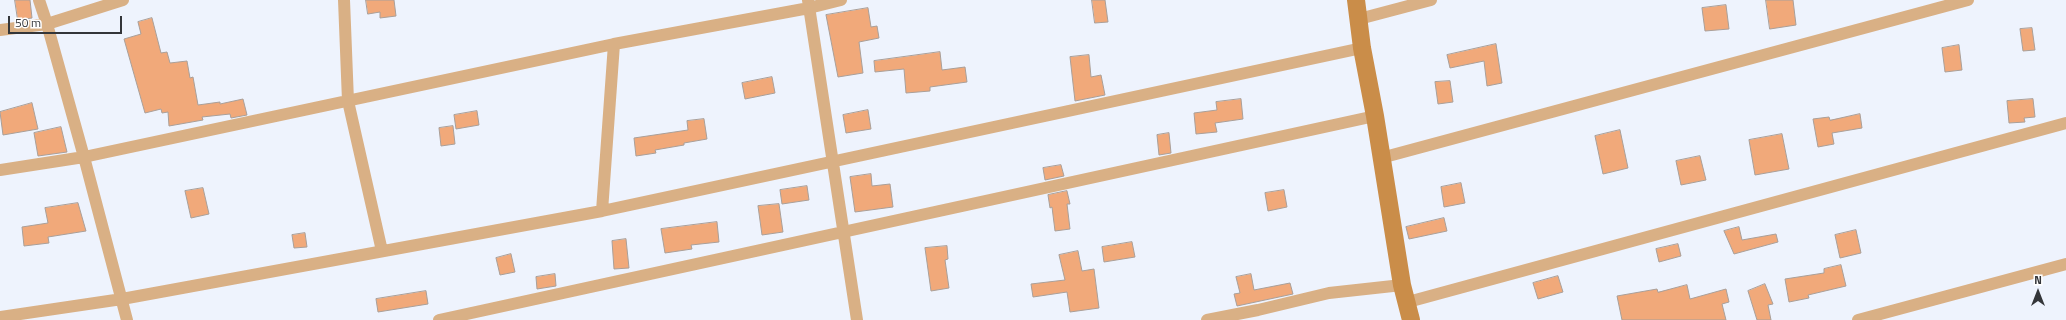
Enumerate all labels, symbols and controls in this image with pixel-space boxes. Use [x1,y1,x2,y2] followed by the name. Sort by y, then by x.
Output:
[10,8,124,34] scale bar
[15,13,41,32] text: 50 m
[2018,272,2058,312] north arrow
[2034,272,2042,288] text: N

